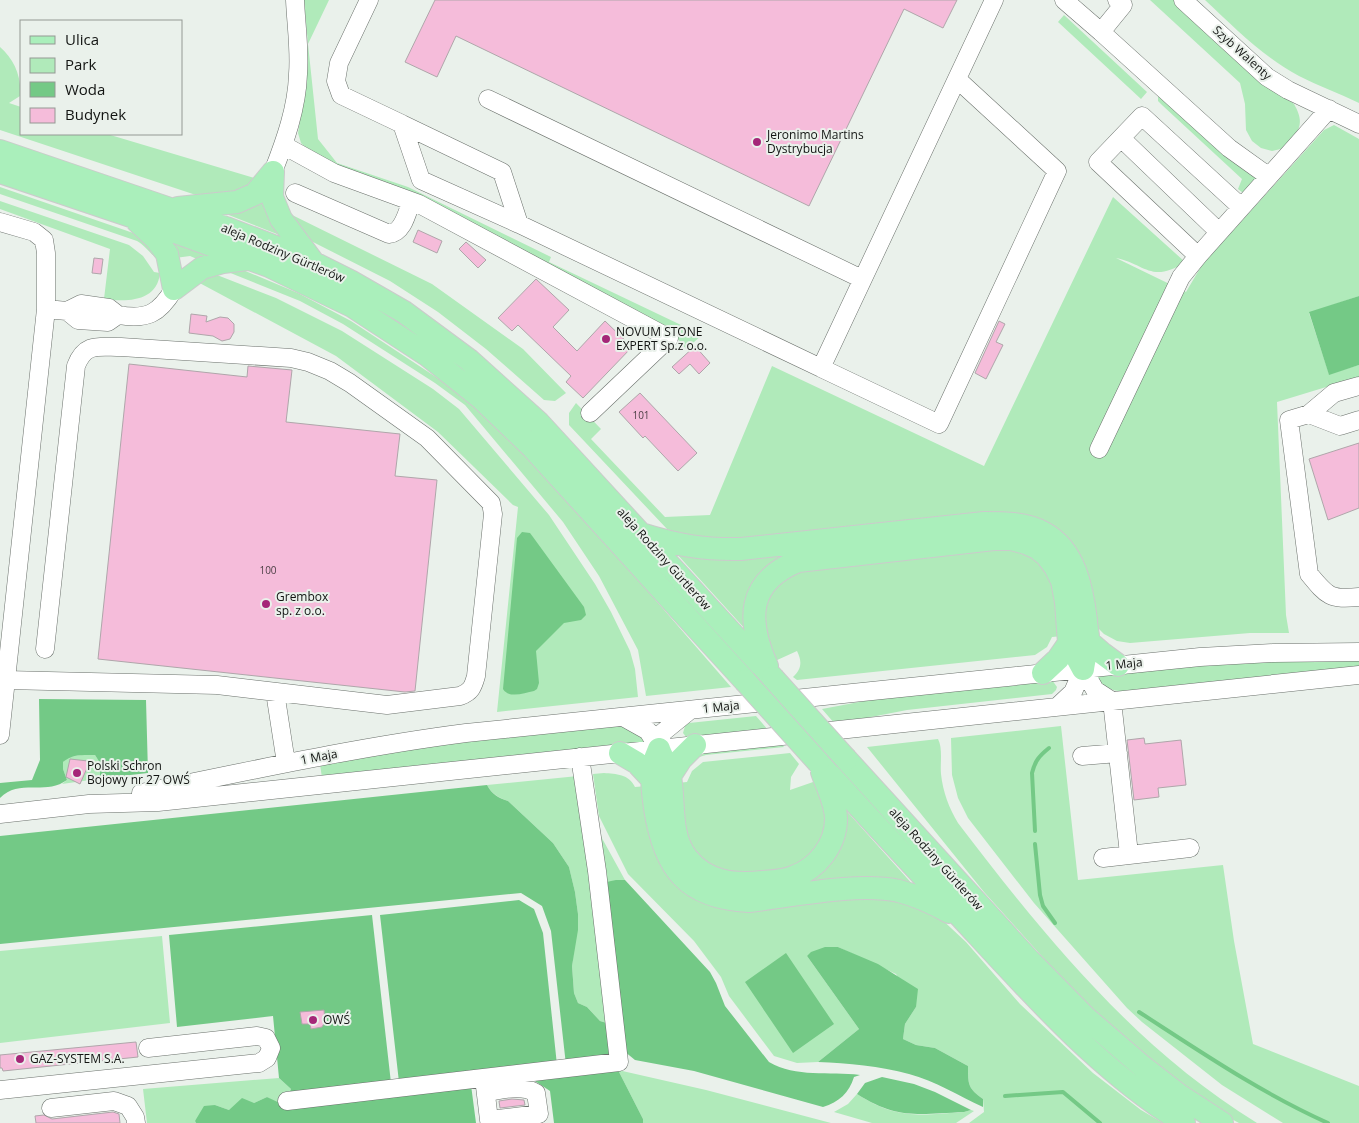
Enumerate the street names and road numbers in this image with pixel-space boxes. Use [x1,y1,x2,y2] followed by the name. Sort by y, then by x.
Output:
[1209,22,1276,84] street label: Szyb Walenty
[219,219,348,287] street label: aleja Rodziny Gürtlerów
[614,504,716,614] street label: aleja Rodziny Gürtlerów
[1105,653,1143,674] street label: 1 Maja
[702,696,740,717] street label: 1 Maja
[299,745,339,768] street label: 1 Maja
[886,804,988,914] street label: aleja Rodziny Gürtlerów

